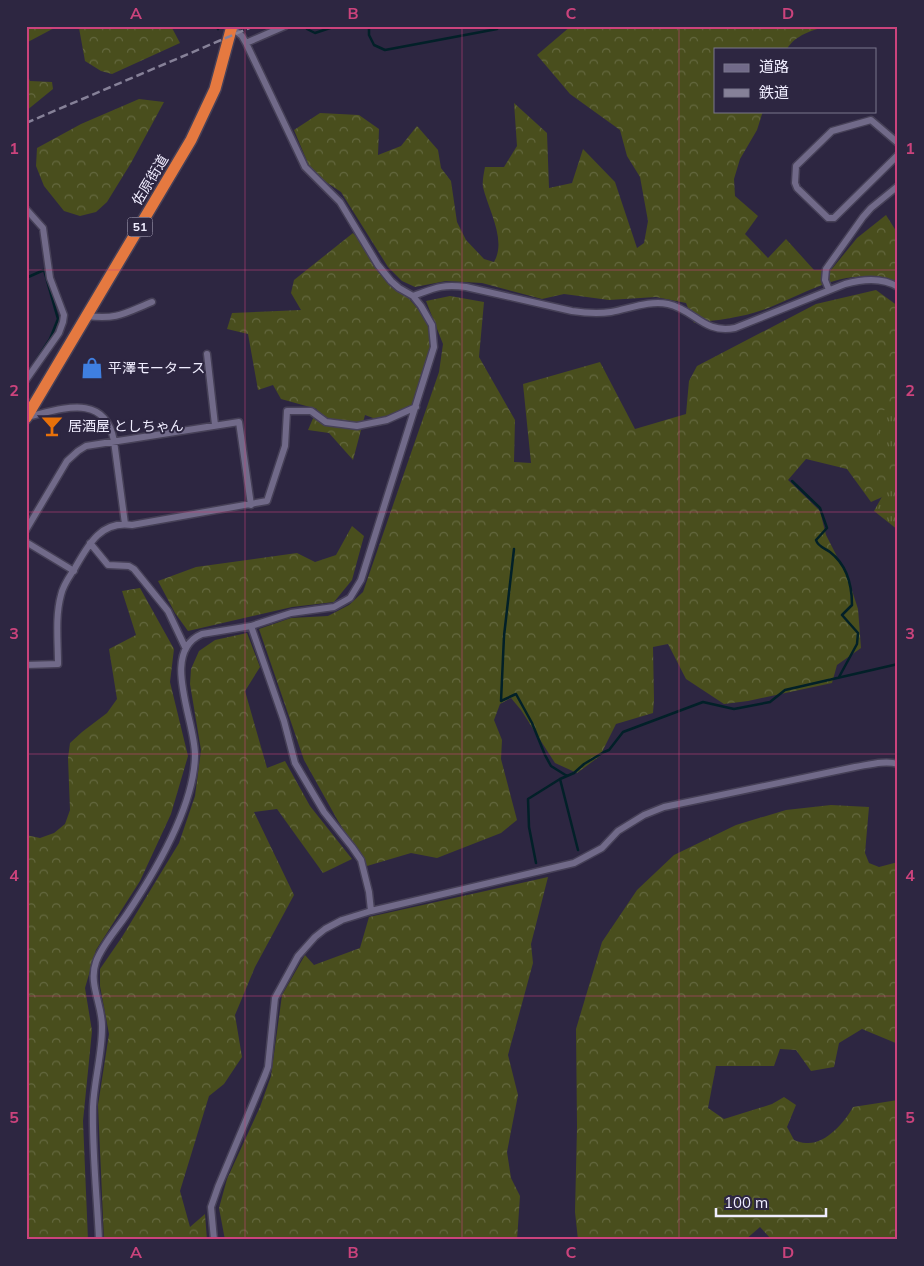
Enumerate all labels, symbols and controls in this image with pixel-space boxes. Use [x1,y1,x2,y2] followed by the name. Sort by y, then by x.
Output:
[130,3,142,23] text: A
[347,3,359,23] text: B
[566,3,577,23] text: C
[782,3,794,23] text: D
[714,48,876,112] legend
[759,57,789,76] text: 道路
[759,83,789,102] text: 鉄道
[9,138,19,158] text: 1
[905,138,915,158] text: 1
[128,151,172,209] street label: 佐原街道
[128,218,152,236] road number: 51
[79,355,105,381] shop icon: 平澤モータース
[108,359,205,377] place label: 平澤モータース
[9,380,19,400] text: 2
[905,380,915,400] text: 2
[39,413,65,439] bar icon: 居酒屋 としちゃん
[68,417,184,435] place label: 居酒屋 としちゃん
[9,623,19,643] text: 3
[905,623,915,643] text: 3
[9,865,19,885] text: 4
[905,865,915,885] text: 4
[9,1107,19,1127] text: 5
[905,1107,915,1127] text: 5
[716,1186,826,1218] scale bar
[724,1193,768,1212] text: 100 m
[130,1242,142,1262] text: A
[347,1242,359,1262] text: B
[566,1242,577,1262] text: C
[782,1242,794,1262] text: D

